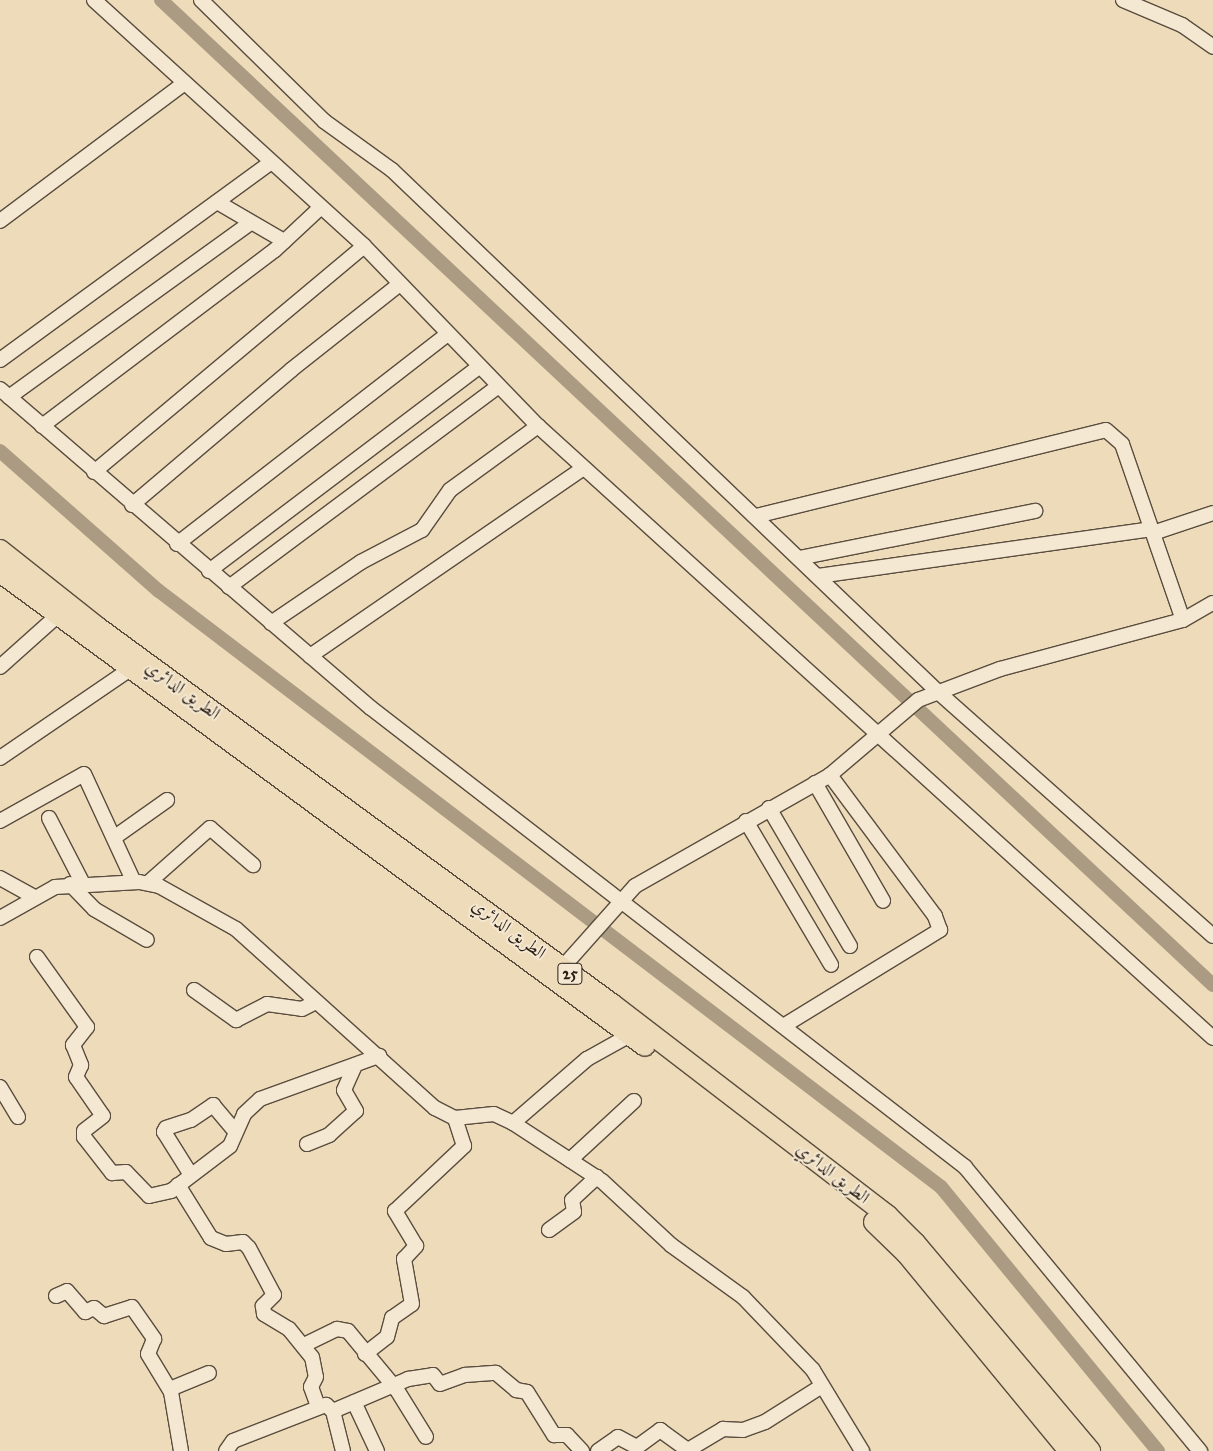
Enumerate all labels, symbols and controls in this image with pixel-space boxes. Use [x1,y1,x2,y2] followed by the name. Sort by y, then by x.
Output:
[141,656,225,724] street label: الطريق الدائري
[468,894,550,964] street label: الطريق الدائري
[556,961,584,988] road number: 25
[792,1138,874,1208] street label: الطريق الدائري

